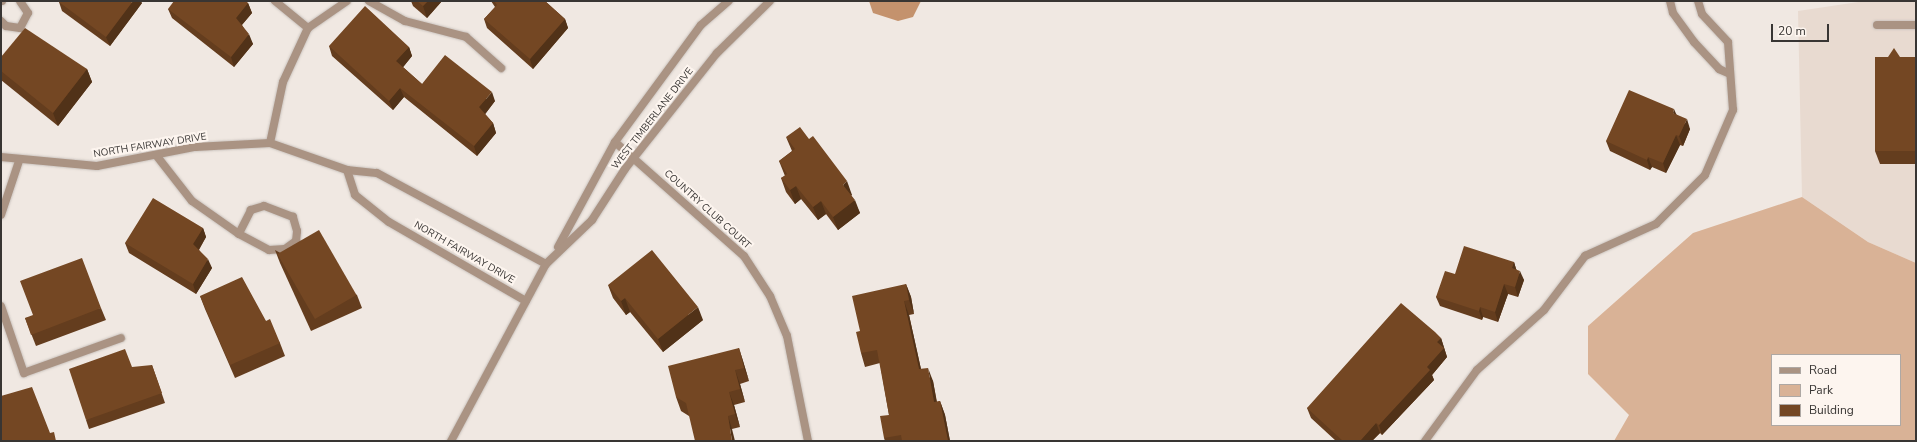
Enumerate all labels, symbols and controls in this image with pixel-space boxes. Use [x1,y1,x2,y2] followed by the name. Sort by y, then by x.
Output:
[1773,16,1831,42] scale bar
[1778,23,1806,39] text: 20 m
[610,66,696,172] street label: WEST TIMBERLANE DRIVE
[93,131,207,161] street label: NORTH FAIRWAY DRIVE
[661,168,753,252] street label: COUNTRY CLUB COURT
[412,219,516,287] street label: NORTH FAIRWAY DRIVE
[1771,354,1901,426] legend
[1809,362,1837,378] text: Road
[1809,382,1833,398] text: Park
[1809,402,1854,418] text: Building

